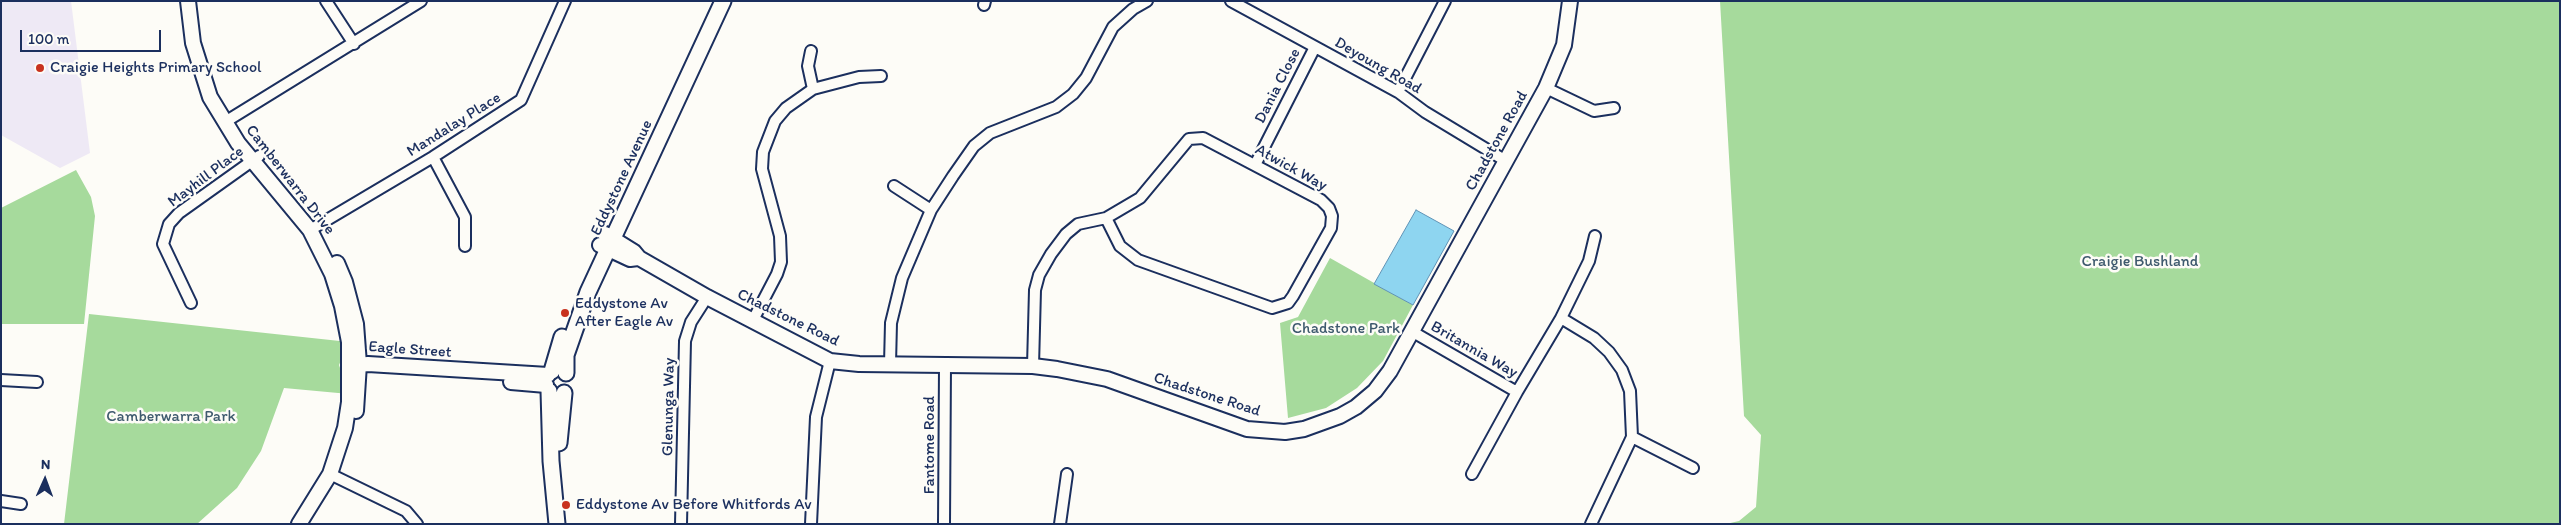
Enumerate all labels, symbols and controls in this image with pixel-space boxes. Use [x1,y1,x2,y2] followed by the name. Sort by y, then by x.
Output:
[22,20,164,52] scale bar
[28,30,69,48] text: 100 m
[1331,33,1425,99] street label: Deyoung Road
[1251,45,1305,127] street label: Dania Close
[50,58,262,78] place label: Craigie Heights Primary School
[34,62,46,74] marker: Craigie Heights Primary School
[403,88,505,162] street label: Mandalay Place
[1462,88,1532,194] street label: Chadstone Road
[587,117,657,239] street label: Eddystone Avenue
[241,121,339,239] street label: Camberwarra Drive
[1252,140,1330,196] street label: Atwick Way
[164,142,248,212] street label: Mayhill Place
[2082,252,2198,272] park label: Craigie Bushland
[734,285,842,351] street label: Chadstone Road
[575,294,673,332] place label: Eddystone Av After Eagle Av
[559,307,571,319] marker: Eddystone Av After Eagle Av
[1427,317,1521,383] street label: Britannia Way
[1292,319,1400,339] park label: Chadstone Park
[368,338,452,362] street label: Eagle Street
[659,358,679,456] street label: Glenunga Way
[1151,369,1263,421] street label: Chadstone Road
[920,396,940,494] street label: Fantome Road
[106,407,236,427] park label: Camberwarra Park
[20,455,70,505] north arrow
[41,456,51,473] text: N
[576,495,812,515] place label: Eddystone Av Before Whitfords Av
[560,499,572,511] marker: Eddystone Av Before Whitfords Av

